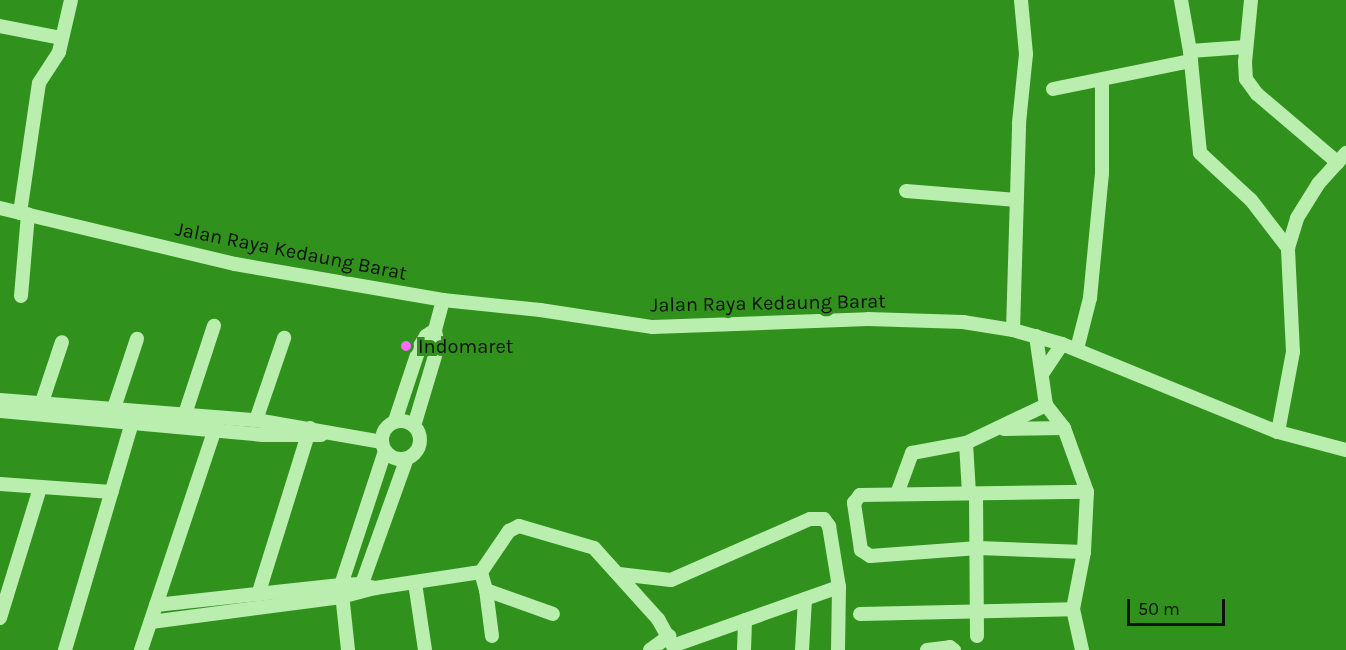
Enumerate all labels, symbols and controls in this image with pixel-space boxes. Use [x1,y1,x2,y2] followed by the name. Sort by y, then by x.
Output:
[173,217,409,285] street label: Jalan Raya Kedaung Barat
[650,289,886,317] street label: Jalan Raya Kedaung Barat
[418,334,513,358] place label: Indomaret
[399,339,413,353] marker: Indomaret
[1130,587,1228,625] scale bar
[1138,598,1180,620] text: 50 m

